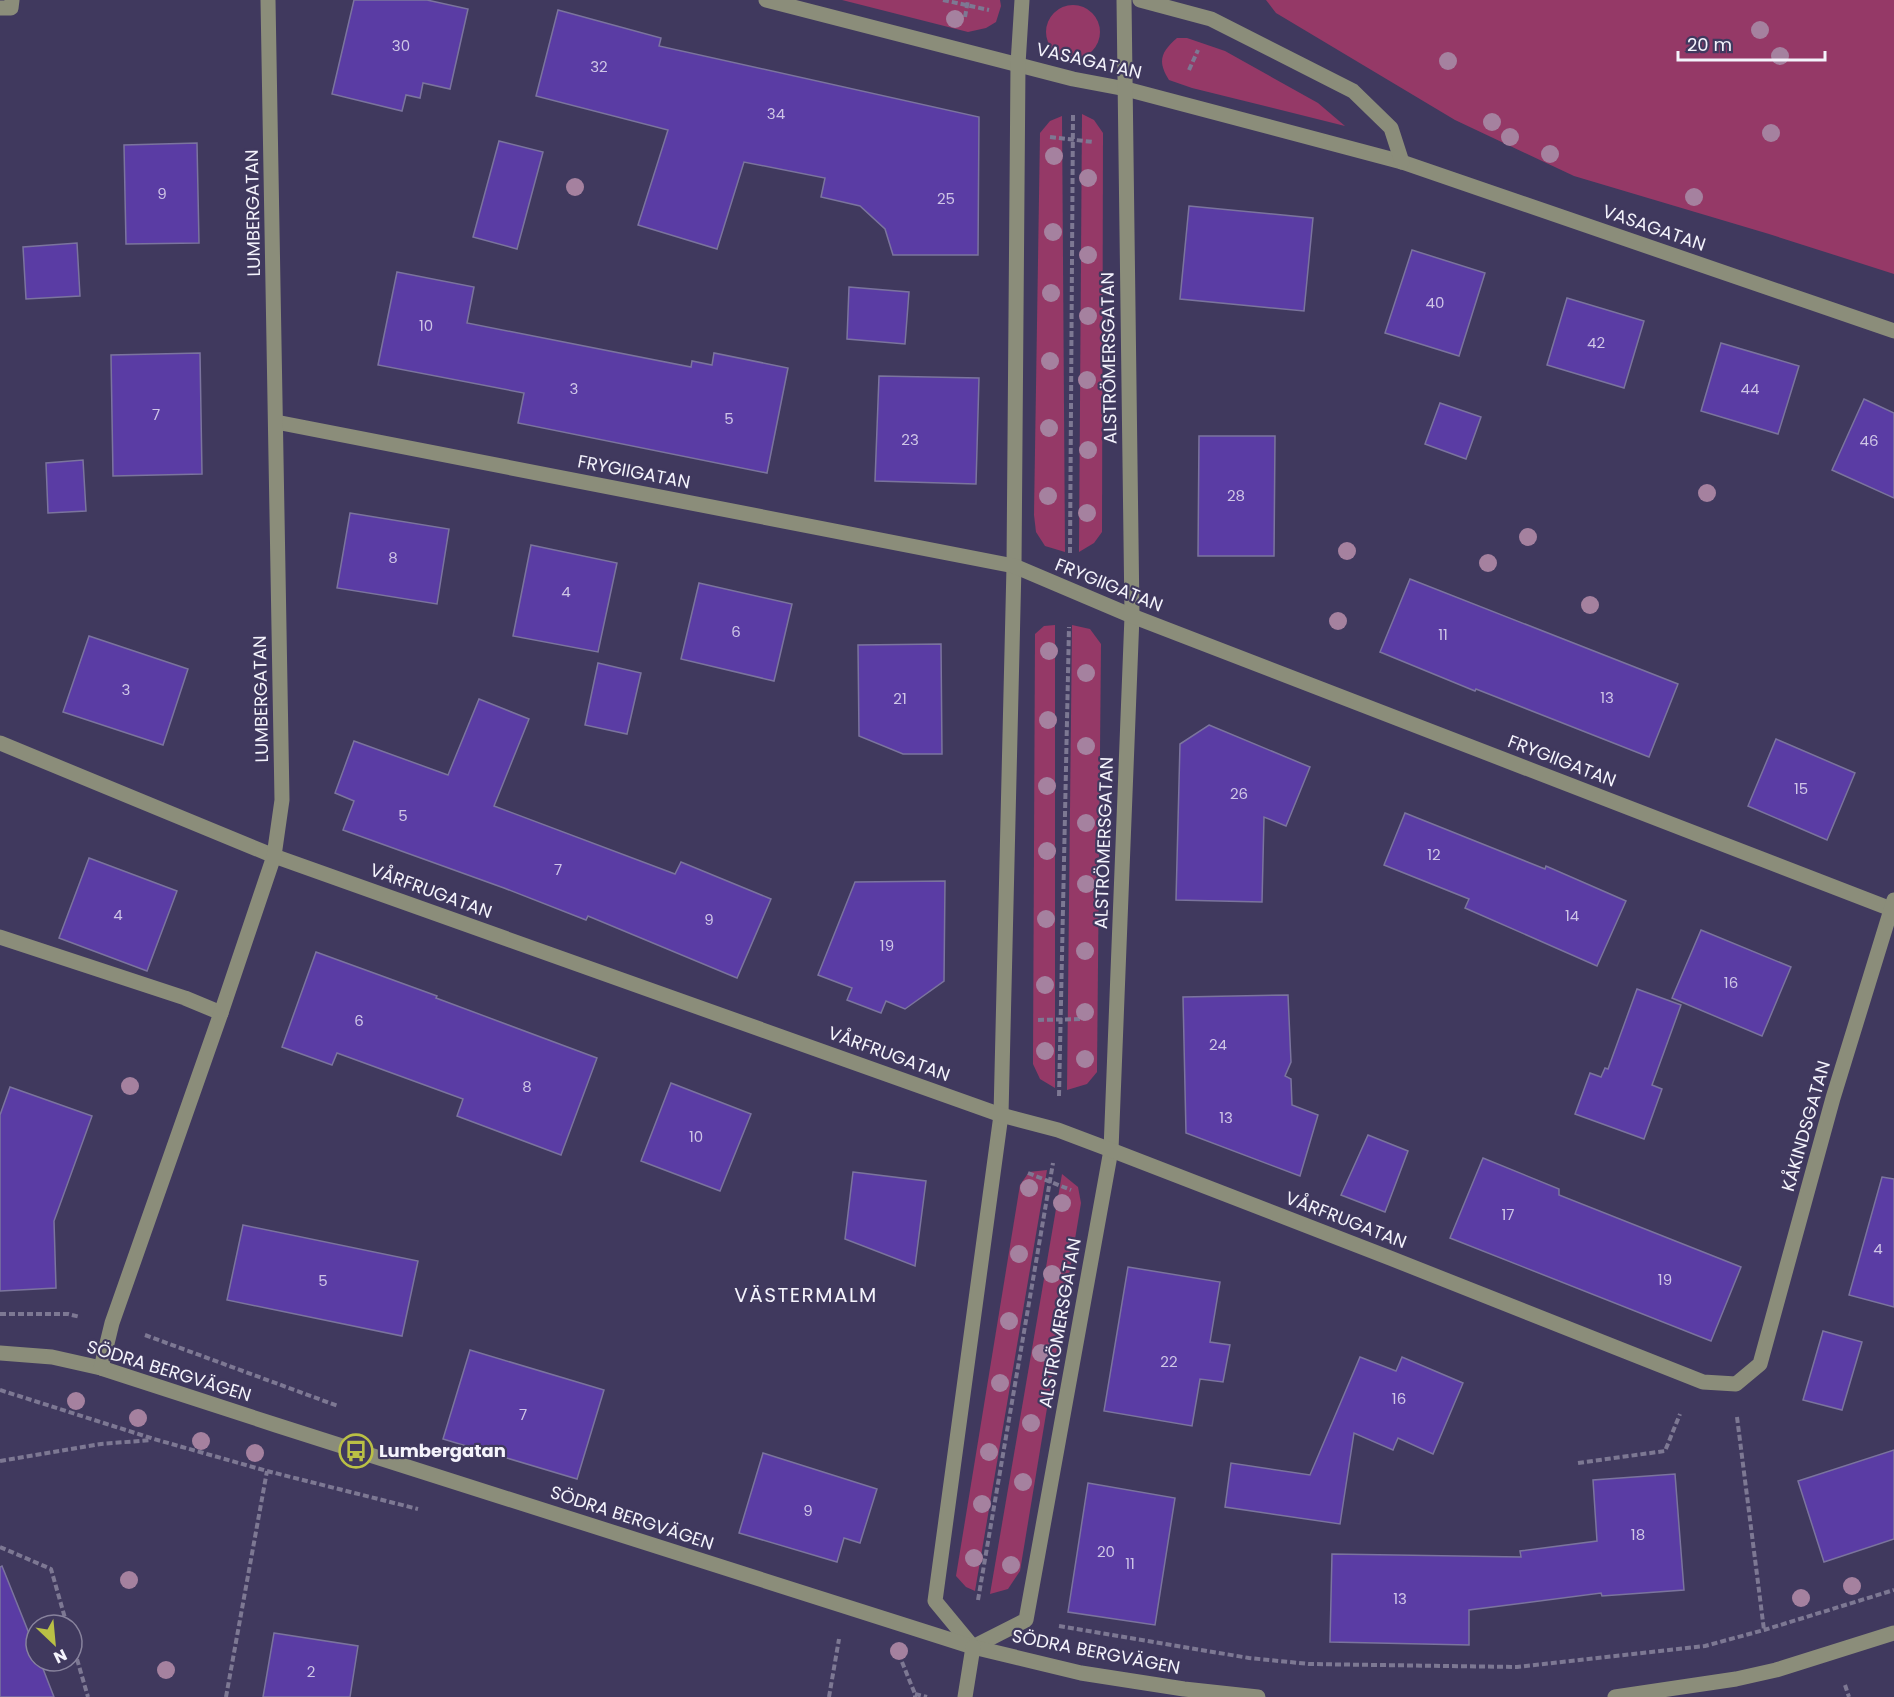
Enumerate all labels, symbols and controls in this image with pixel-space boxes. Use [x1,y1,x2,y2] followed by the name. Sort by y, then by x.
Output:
[1678,24,1825,62] scale bar
[1687,32,1732,57] text: 20 m
[392,35,410,56] house number: 30
[1034,36,1144,85] street label: VASAGATAN
[590,56,608,77] house number: 32
[767,103,785,124] house number: 34
[239,149,266,277] street label: LUMBERGATAN
[157,183,167,204] house number: 9
[937,188,955,209] house number: 25
[1599,198,1709,257] street label: VASAGATAN
[1094,272,1123,444] street label: ALSTRÖMERSGATAN
[1426,292,1444,313] house number: 40
[419,315,433,336] house number: 10
[1587,332,1605,353] house number: 42
[570,378,578,399] house number: 3
[1741,378,1759,399] house number: 44
[152,404,160,425] house number: 7
[724,408,734,429] house number: 5
[901,429,919,450] house number: 23
[1860,430,1878,451] house number: 46
[576,448,692,495] street label: FRYGIIGATAN
[1227,485,1245,506] house number: 28
[388,547,398,568] house number: 8
[1052,552,1167,617] street label: FRYGIIGATAN
[561,581,571,602] house number: 4
[731,621,741,642] house number: 6
[1438,624,1448,645] house number: 11
[247,635,274,763] street label: LUMBERGATAN
[122,679,130,700] house number: 3
[1600,687,1614,708] house number: 13
[893,688,907,709] house number: 21
[1504,728,1620,793] street label: FRYGIIGATAN
[1088,756,1119,929] street label: ALSTRÖMERSGATAN
[1794,778,1808,799] house number: 15
[1230,783,1248,804] house number: 26
[398,805,408,826] house number: 5
[1427,844,1441,865] house number: 12
[367,857,496,924] street label: VÅRFRUGATAN
[554,859,562,880] house number: 7
[113,904,123,925] house number: 4
[1565,905,1579,926] house number: 14
[704,909,714,930] house number: 9
[880,935,894,956] house number: 19
[1724,972,1738,993] house number: 16
[354,1010,364,1031] house number: 6
[825,1020,954,1087] street label: VÅRFRUGATAN
[1209,1034,1227,1055] house number: 24
[1775,1058,1836,1194] street label: KÅKINDSGATAN
[522,1076,532,1097] house number: 8
[1219,1107,1233,1128] house number: 13
[689,1126,703,1147] house number: 10
[1282,1185,1410,1254] street label: VÅRFRUGATAN
[1502,1204,1515,1225] house number: 17
[1032,1236,1087,1410] street label: ALSTRÖMERSGATAN
[1873,1238,1883,1259] house number: 4
[1658,1269,1672,1290] house number: 19
[318,1270,328,1291] house number: 5
[734,1281,878,1309] district label: VÄSTERMALM
[84,1334,254,1407] street label: SÖDRA BERGVÄGEN
[1160,1351,1178,1372] house number: 22
[1392,1388,1406,1409] house number: 16
[519,1404,527,1425] house number: 7
[338,1433,374,1469] bus stop icon: Lumbergatan
[379,1438,506,1463] place label: Lumbergatan
[547,1479,717,1556] street label: SÖDRA BERGVÄGEN
[803,1500,813,1521] house number: 9
[1631,1524,1645,1545] house number: 18
[1097,1541,1115,1562] house number: 20
[1125,1553,1135,1574] house number: 11
[1393,1588,1407,1609] house number: 13
[24,1613,84,1673] north arrow
[1010,1623,1182,1680] street label: SÖDRA BERGVÄGEN
[50,1643,71,1669] text: N
[307,1661,315,1682] house number: 2

